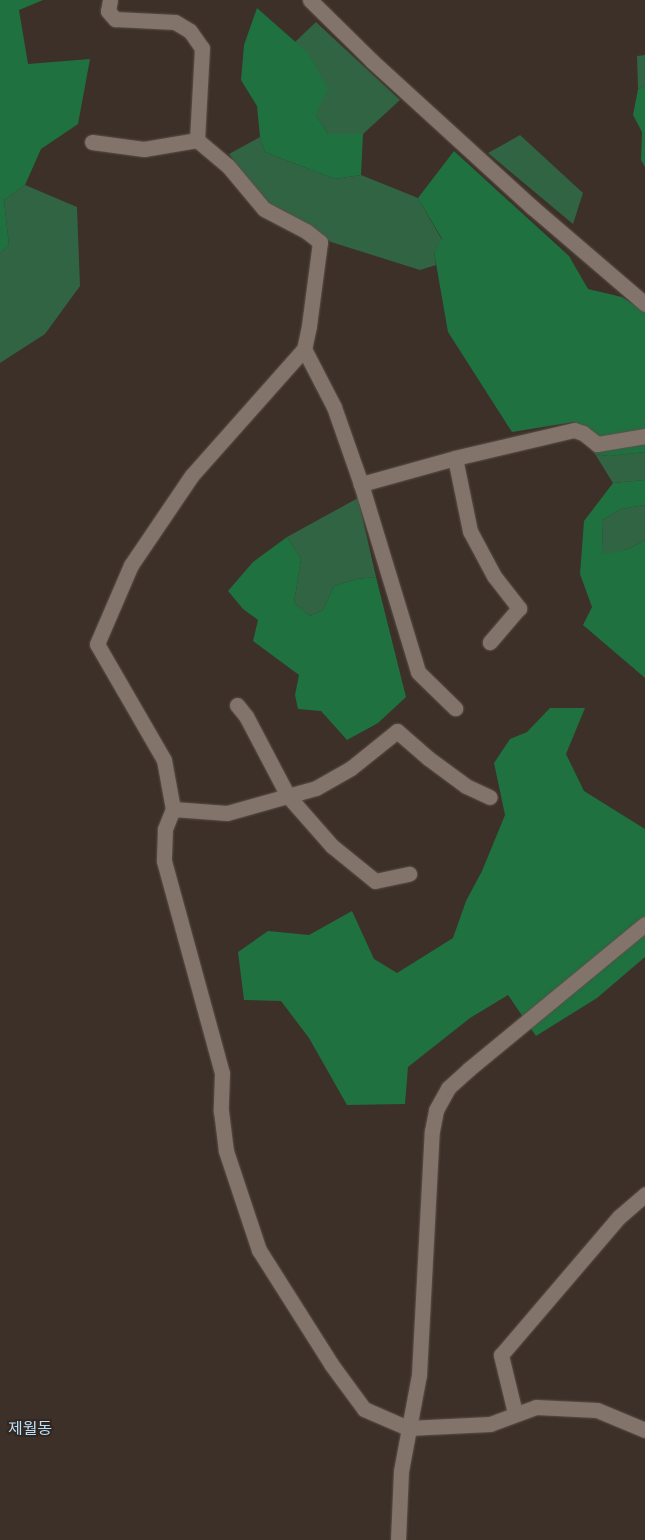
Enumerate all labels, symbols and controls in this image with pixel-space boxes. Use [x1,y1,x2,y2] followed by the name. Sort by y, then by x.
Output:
[8,1419,52,1439] district label: 제월동

